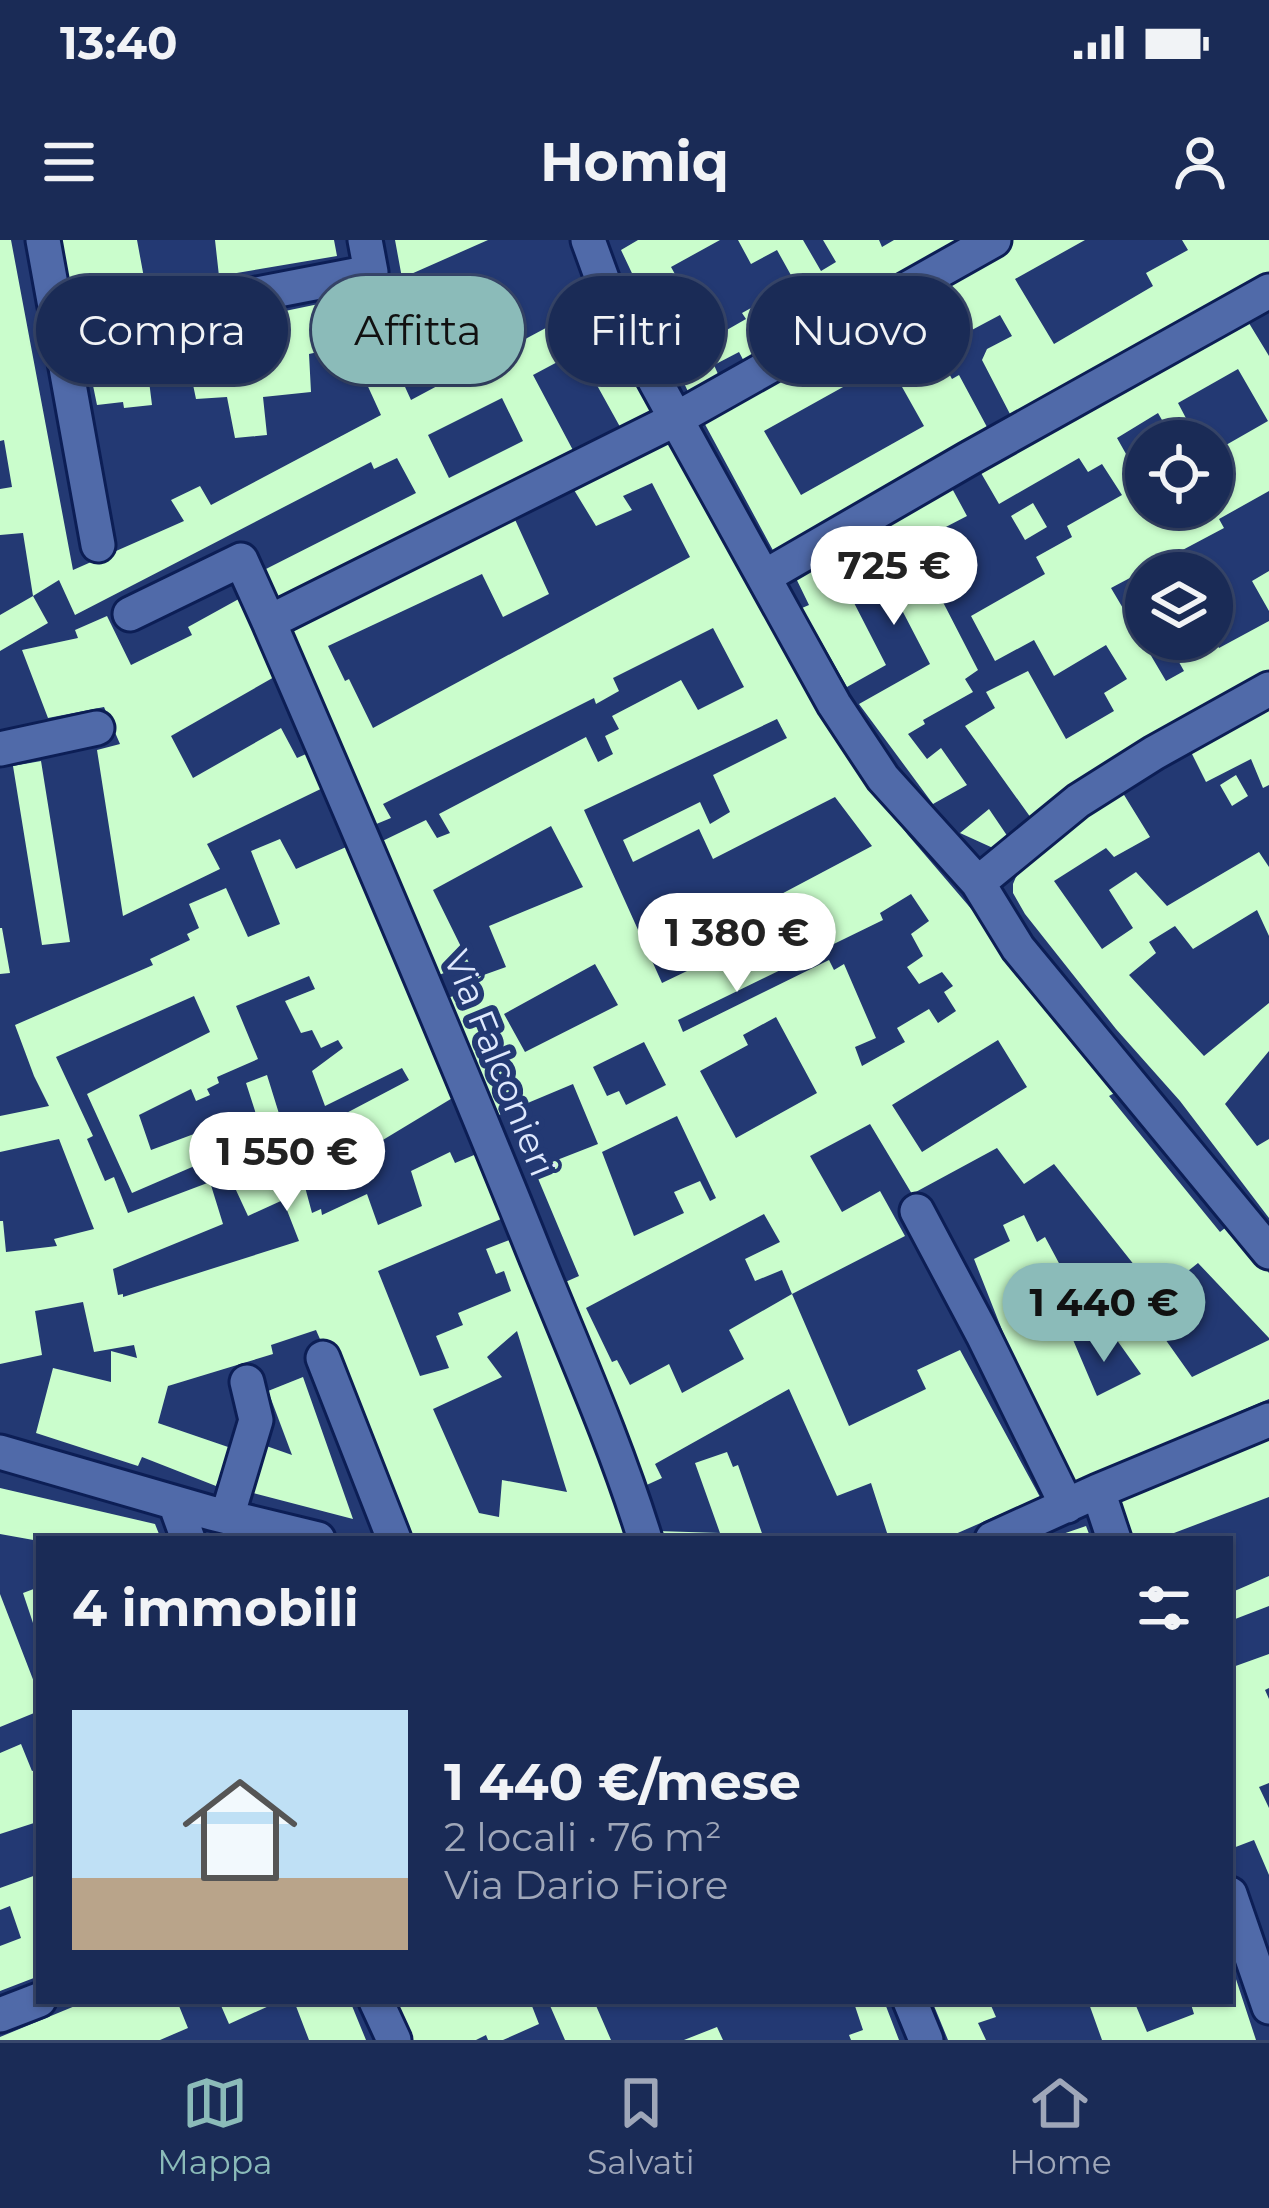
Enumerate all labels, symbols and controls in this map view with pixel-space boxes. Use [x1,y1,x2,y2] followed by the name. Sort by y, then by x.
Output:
[60,15,178,70] text: 13:40
[36,129,102,195] icon: menu
[540,129,729,195] text: Homiq
[1167,129,1233,195] icon: person
[36,276,288,384] chip: Compra
[312,276,524,384] chip: Affitta
[548,276,725,384] chip: Filtri
[749,276,970,384] chip: Nuovo
[1125,420,1233,660] map controls
[1125,420,1233,528] button: locate
[810,526,978,628] pin: 725 €
[837,541,951,589] text: 725 €
[1125,552,1233,660] button: layers
[626,893,848,995] pin: 1 380 €
[665,908,809,956] text: 1 380 €
[435,944,565,1182] street label: Via Falconieri
[176,1112,398,1214] pin: 1 550 €
[216,1127,358,1175] text: 1 550 €
[993,1263,1215,1365] pin: 1 440 €
[1029,1278,1179,1326] text: 1 440 €
[1131,1575,1197,1641] icon: filters
[72,1577,359,1639] text: 4 immobili
[444,1751,801,1813] text: 1 440 €/mese
[168,1758,312,1902] icon: home
[444,1813,722,1861] text: 2 locali · 76 m²
[444,1861,728,1909] text: Via Dario Fiore
[157,2070,272,2182] tab: Mappa
[587,2070,695,2182] tab: Salvati
[1009,2070,1112,2182] tab: Home

